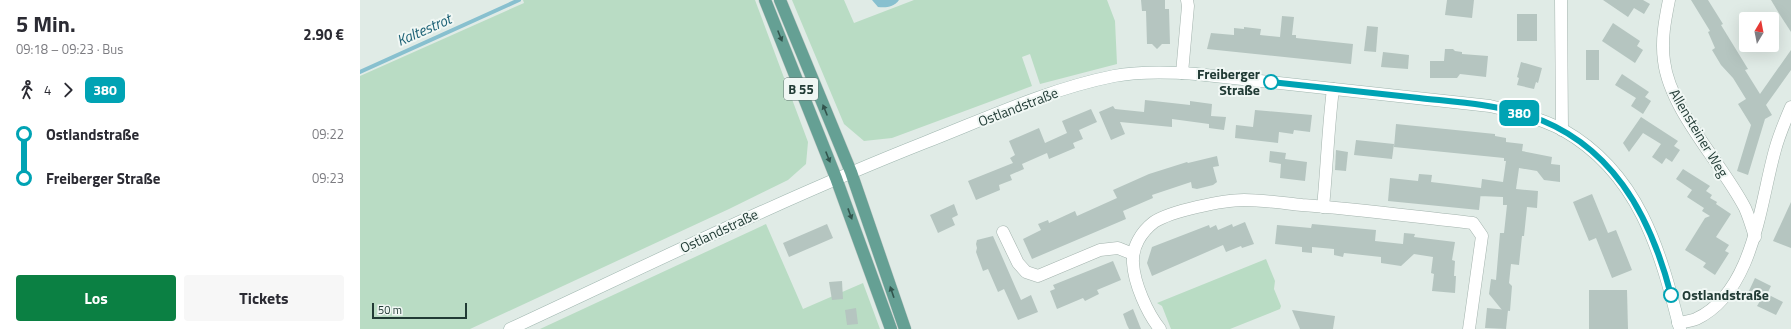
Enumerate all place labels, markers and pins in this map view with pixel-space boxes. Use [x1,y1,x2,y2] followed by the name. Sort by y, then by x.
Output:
[1197,63,1260,100] place label: Freiberger Straße
[1263,74,1279,90] marker: Freiberger Straße
[1682,284,1769,305] place label: Ostlandstraße
[1663,287,1679,303] marker: Ostlandstraße

